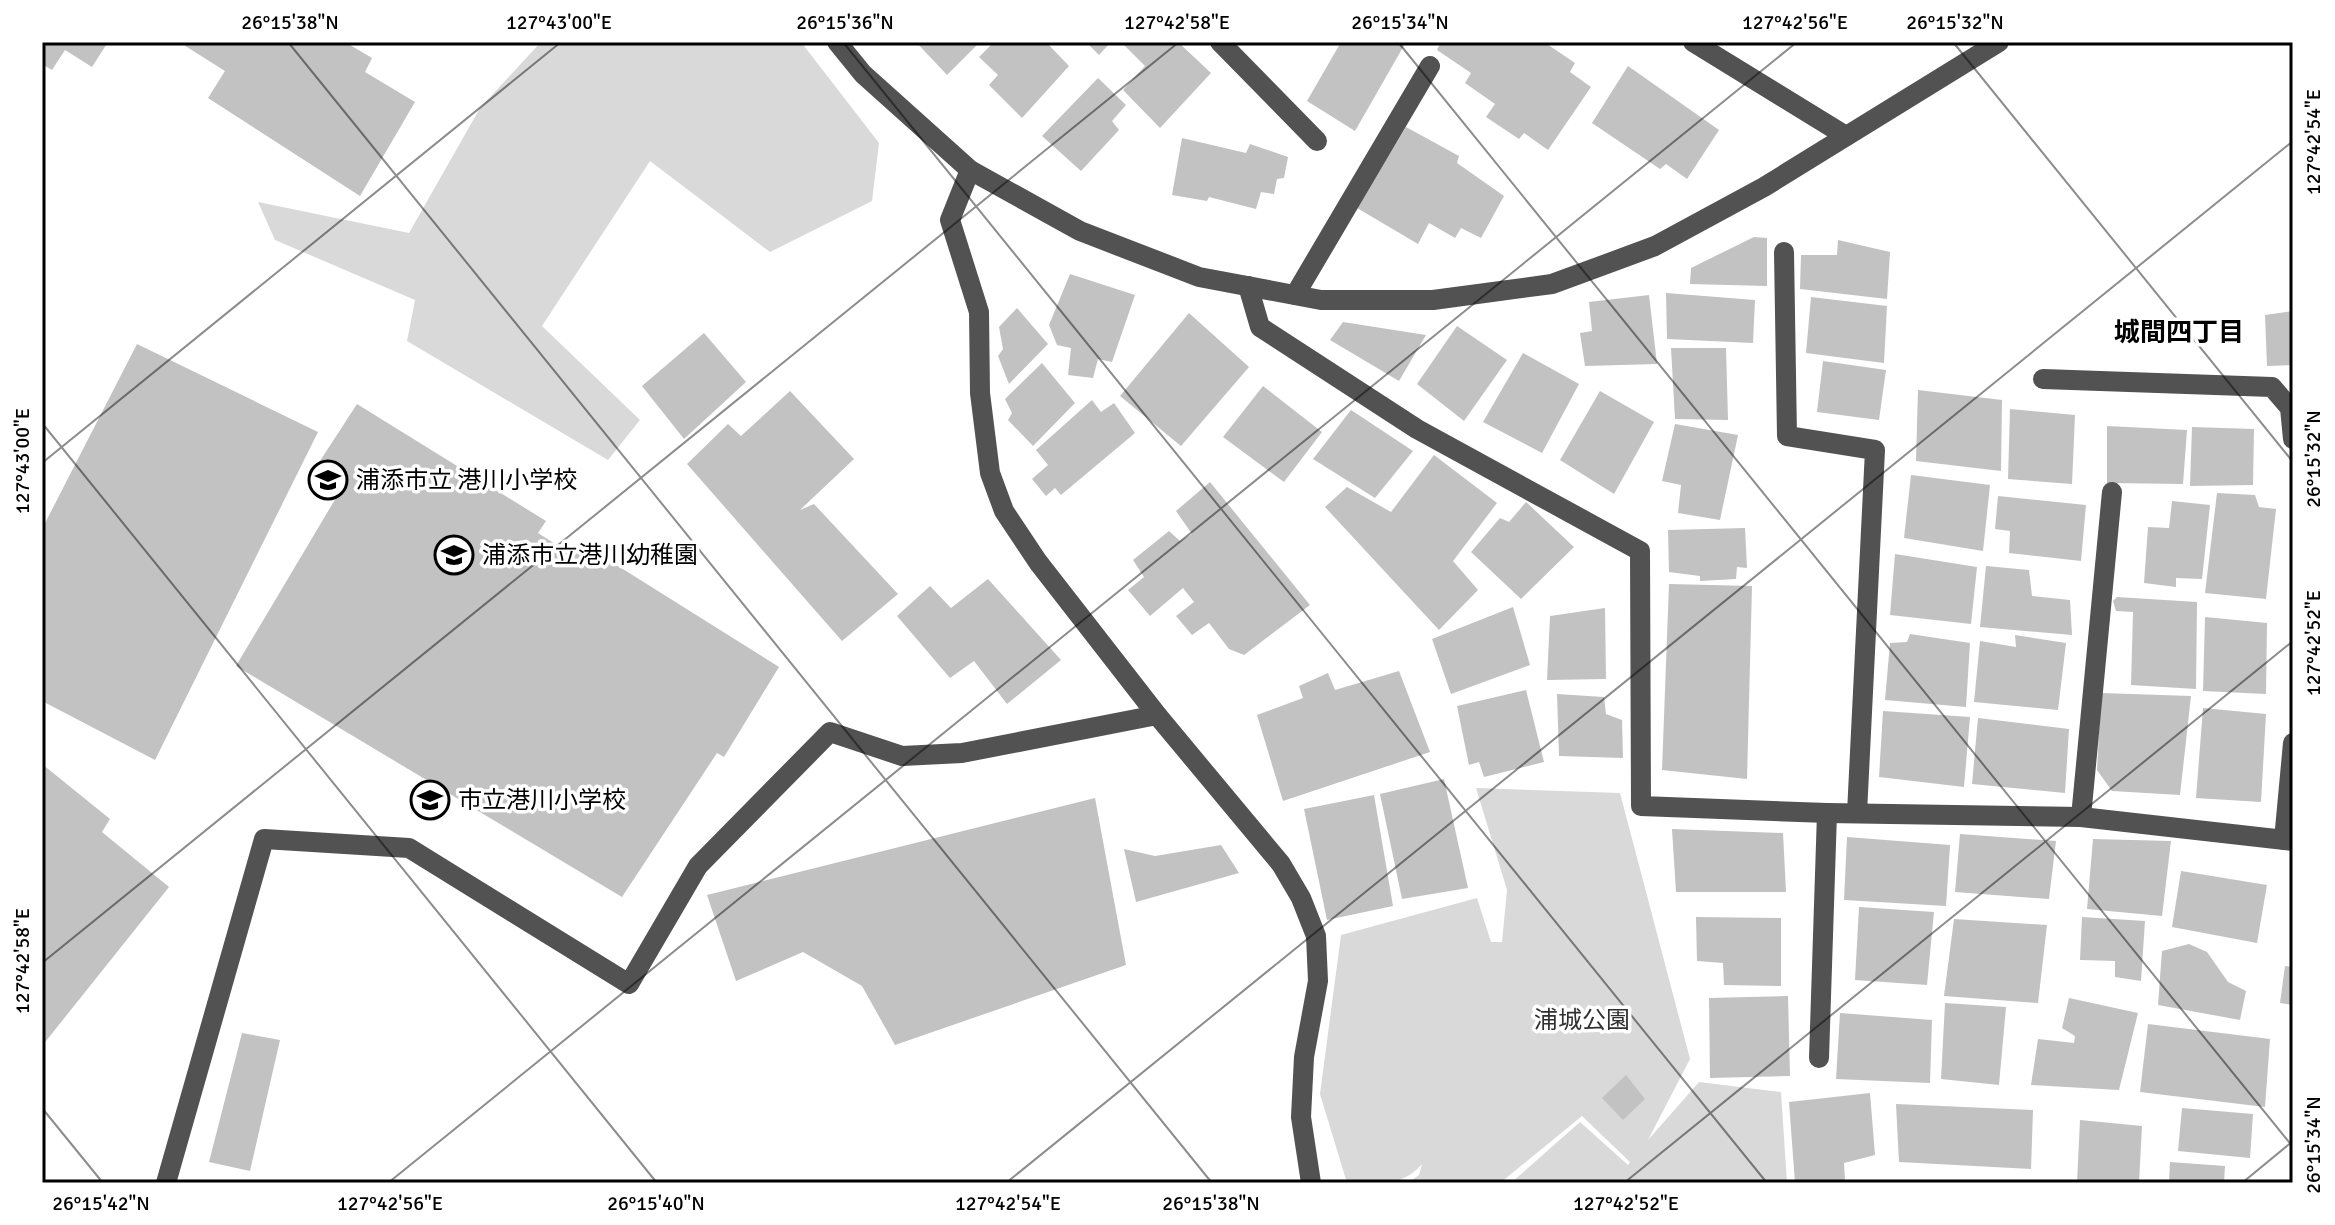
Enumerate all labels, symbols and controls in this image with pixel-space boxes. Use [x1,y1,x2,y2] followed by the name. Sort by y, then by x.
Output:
[241,10,339,35] text: 26°15'38"N
[506,10,612,35] text: 127°43'00"E
[796,10,894,35] text: 26°15'36"N
[1124,10,1230,35] text: 127°42'58"E
[1351,10,1449,35] text: 26°15'34"N
[1742,10,1848,35] text: 127°42'56"E
[1906,10,2004,35] text: 26°15'32"N
[2301,89,2326,195] text: 127°42'54"E
[2114,317,2244,349] district label: 城間四丁目
[10,408,35,514] text: 127°43'00"E
[2301,410,2326,508] text: 26°15'32"N
[307,459,349,501] school or university icon: 浦添市立 港川小学校
[356,465,577,495] place label: 浦添市立 港川小学校
[433,534,475,576] school or university icon: 浦添市立港川幼稚園
[482,540,698,570] place label: 浦添市立港川幼稚園
[2301,590,2326,696] text: 127°42'52"E
[409,779,451,821] school or university icon: 市立港川小学校
[458,785,626,815] place label: 市立港川小学校
[10,908,35,1014] text: 127°42'58"E
[1534,1005,1630,1035] park label: 浦城公園
[2301,1096,2326,1194] text: 26°15'34"N
[52,1191,150,1216] text: 26°15'42"N
[337,1191,443,1216] text: 127°42'56"E
[607,1191,705,1216] text: 26°15'40"N
[955,1191,1061,1216] text: 127°42'54"E
[1162,1191,1260,1216] text: 26°15'38"N
[1573,1191,1679,1216] text: 127°42'52"E

